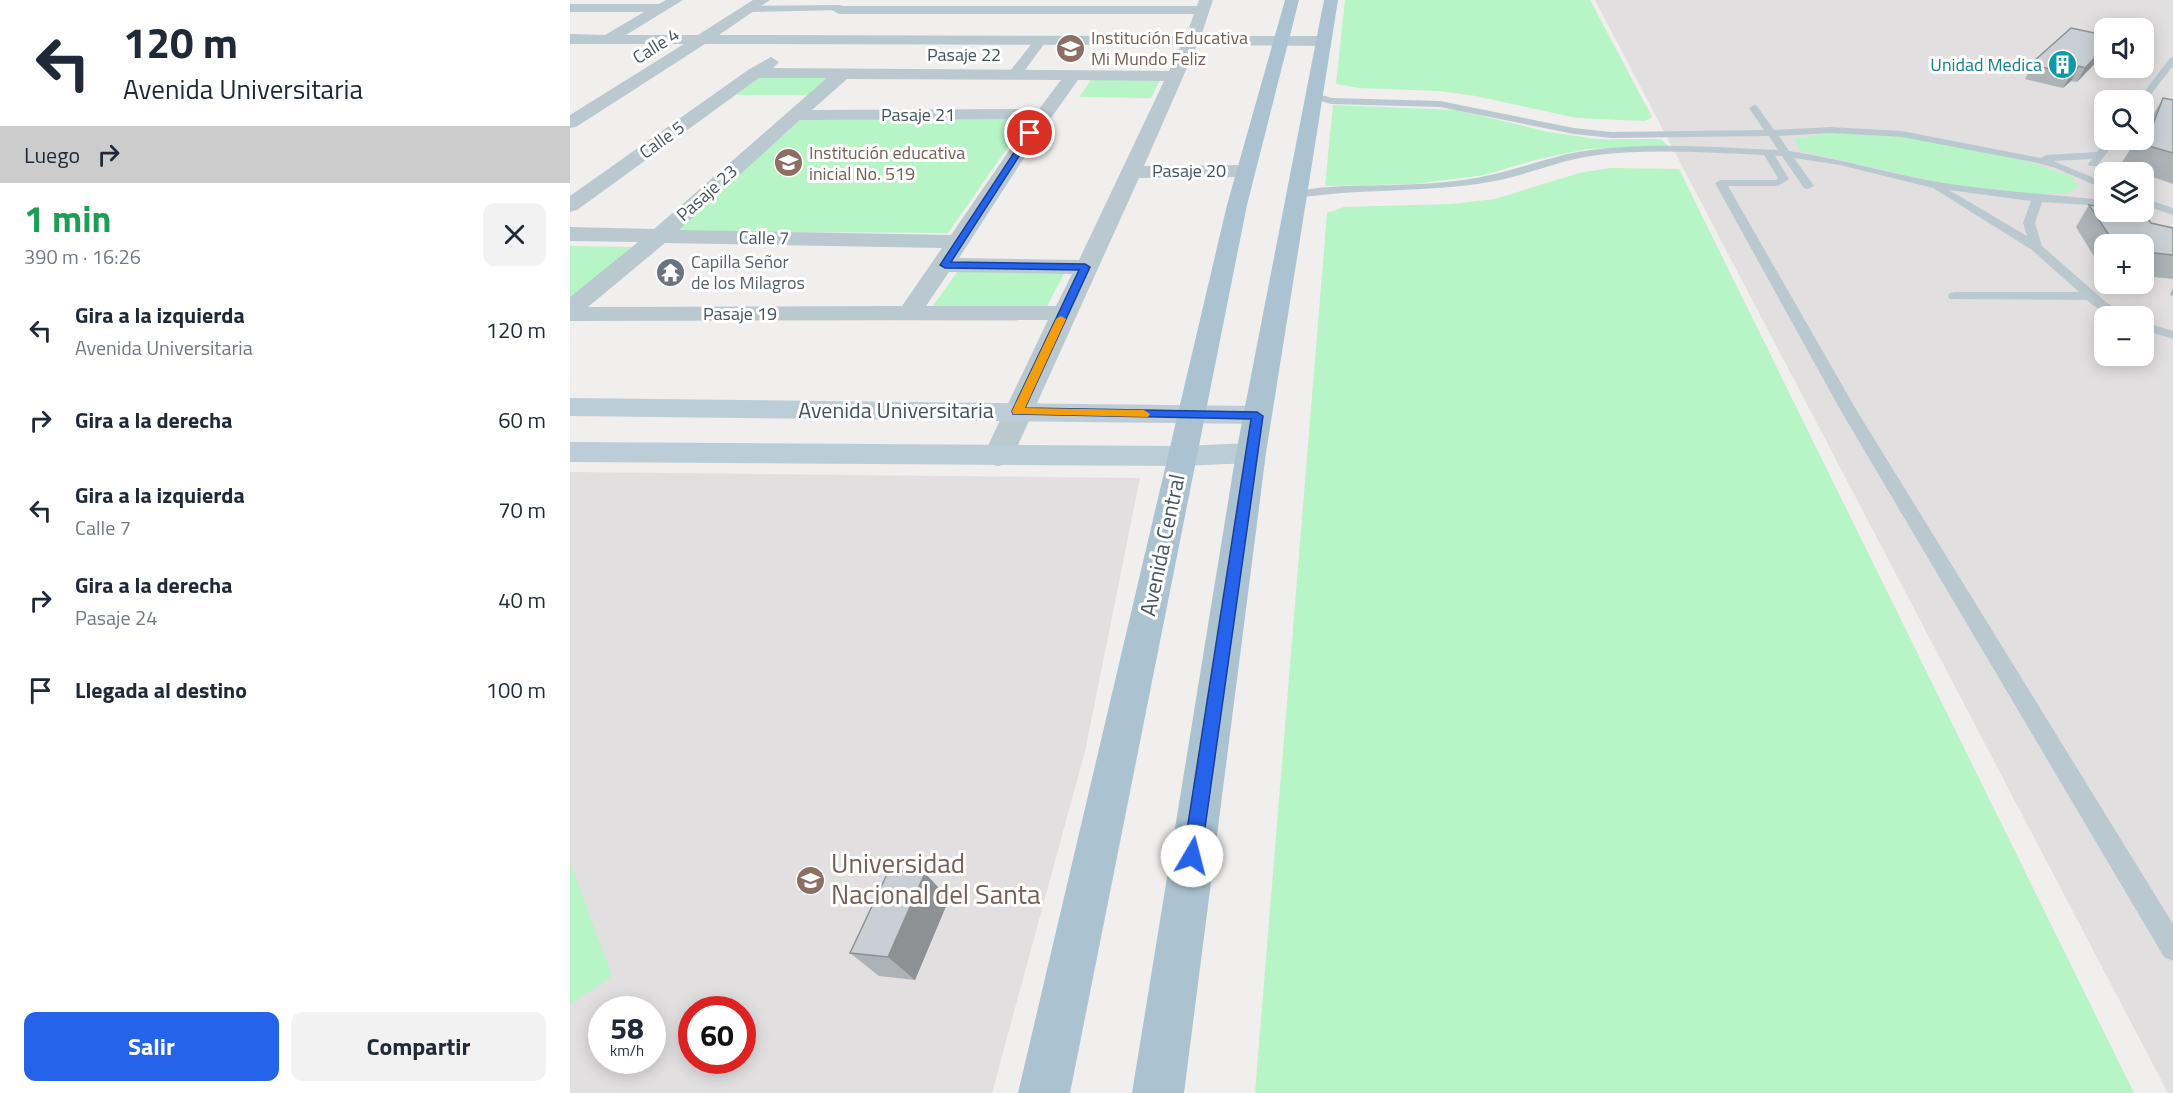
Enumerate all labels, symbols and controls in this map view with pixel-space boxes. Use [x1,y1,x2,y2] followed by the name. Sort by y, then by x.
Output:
[123,10,238,74] text: 120 m
[2094,18,2154,366] map controls
[2094,18,2154,78] button: sound
[627,21,684,70] street label: Calle 4
[24,24,102,102] icon: left
[1091,24,1248,72] place label: Institución Educativa Mi Mundo Feliz
[1054,32,1086,64] school or university icon: Institución Educativa Mi Mundo Feliz
[927,41,1001,68] street label: Pasaje 22
[2047,49,2079,81] building icon: Unidad Medica
[1930,51,2042,78] place label: Unidad Medica
[123,68,363,109] text: Avenida Universitaria
[2094,90,2154,150] button: search
[881,101,955,128] street label: Pasaje 21
[1004,107,1055,158] pin
[633,114,690,165] street label: Calle 5
[1013,116,1046,149] icon: arrive
[24,138,80,172] text: Luego
[92,138,125,171] icon: right
[809,139,965,187] place label: Institución educativa inicial No. 519
[772,147,804,179] school or university icon: Institución educativa inicial No. 519
[1152,157,1226,184] street label: Pasaje 20
[670,158,743,227] street label: Pasaje 23
[2094,162,2154,222] button: layers
[24,191,111,246] text: 1 min
[483,203,546,266] button: close
[739,224,789,251] street label: Calle 7
[2094,234,2154,294] button: +
[24,241,141,272] text: 390 m · 16:26
[691,248,805,296] place label: Capilla Señor de los Milagros
[654,256,686,288] temple icon: Capilla Señor de los Milagros
[75,298,245,332] text: Gira a la izquierda
[703,300,777,327] street label: Pasaje 19
[2094,306,2154,366] button: −
[486,313,546,347] text: 120 m
[24,314,57,347] icon: left
[75,332,253,363] text: Avenida Universitaria
[798,393,994,427] street label: Avenida Universitaria
[75,403,232,437] text: Gira a la derecha
[498,403,546,437] text: 60 m
[24,404,57,437] icon: right
[1130,471,1194,619] street label: Avenida Central
[75,478,245,512] text: Gira a la izquierda
[498,493,546,527] text: 70 m
[24,494,57,527] icon: left
[75,512,131,543] text: Calle 7
[75,568,232,602] text: Gira a la derecha
[498,583,546,617] text: 40 m
[24,584,57,617] icon: right
[75,602,157,633] text: Pasaje 24
[75,673,247,707] text: Llegada al destino
[486,673,546,707] text: 100 m
[24,674,57,707] icon: arrive
[1160,824,1224,888] position arrow
[831,842,1041,914] place label: Universidad Nacional del Santa
[794,864,826,896] school or university icon: Universidad Nacional del Santa
[678,996,756,1074] speed limit sign: 60
[610,1005,644,1051] text: 58
[24,1012,279,1081] button: Salir
[291,1012,546,1081] button: Compartir
[610,1039,644,1062] text: km/h

